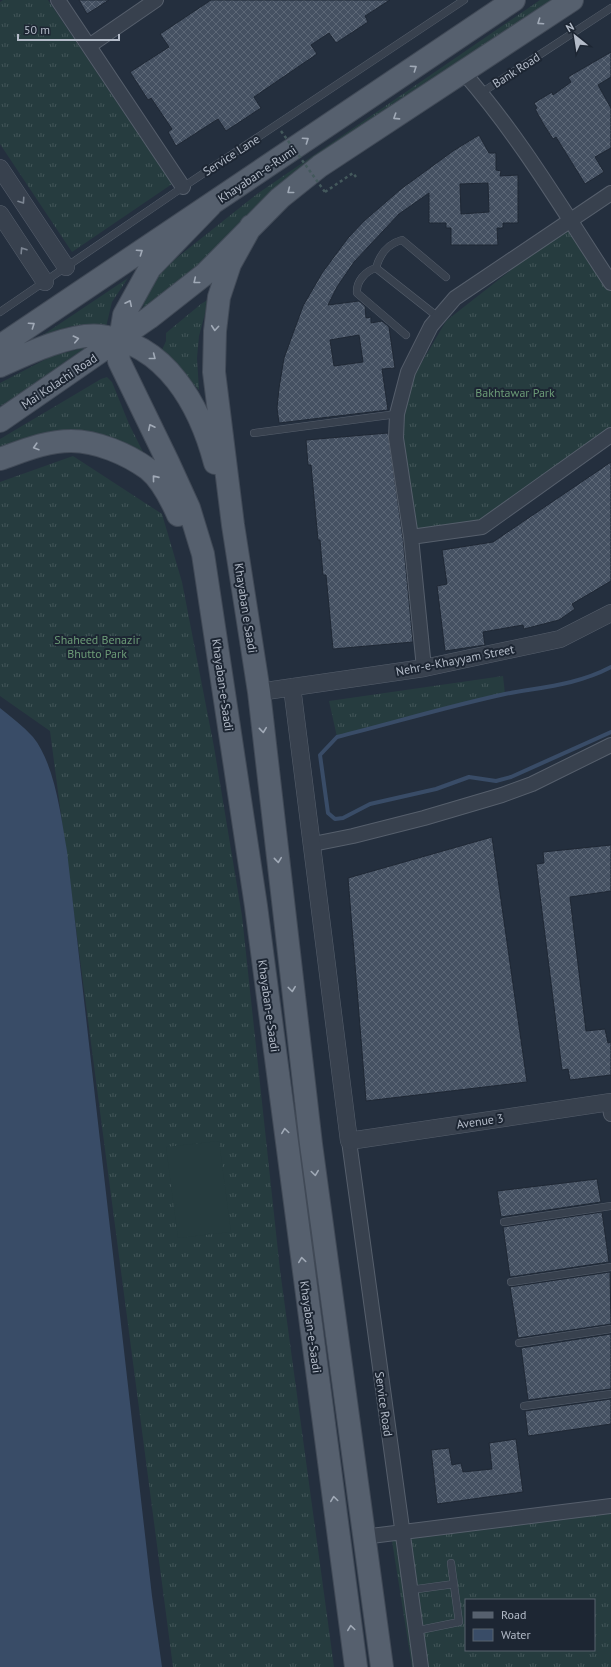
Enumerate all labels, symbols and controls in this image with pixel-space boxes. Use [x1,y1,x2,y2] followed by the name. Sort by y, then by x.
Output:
[18,16,119,42] scale bar
[555,16,595,56] north arrow
[537,17,544,25] one-way arrow
[563,19,577,35] text: N
[24,22,50,37] text: 50 m
[489,49,543,91] street label: Bank Road
[410,65,417,73] one-way arrow
[393,112,400,119] one-way arrow
[200,131,262,179] street label: Service Lane
[302,138,309,145] one-way arrow
[215,142,299,206] street label: Khayaban-e-Rumi
[287,186,294,193] one-way arrow
[17,196,24,203] one-way arrow
[20,247,28,254] one-way arrow
[136,250,143,257] one-way arrow
[194,276,201,283] one-way arrow
[124,300,132,308] one-way arrow
[28,323,35,330] one-way arrow
[211,325,220,331] one-way arrow
[73,335,79,343] one-way arrow
[18,350,100,412] street label: Mai Kolachi Road
[149,352,156,359] one-way arrow
[475,385,555,400] park label: Bakhtawar Park
[149,424,156,432] one-way arrow
[32,442,39,451] one-way arrow
[153,475,160,482] one-way arrow
[231,562,261,654] street label: Khayaban e Saadi
[54,632,140,661] park label: Shaheed Benazir Bhutto Park
[209,638,237,732] street label: Khayaban-e-Saadi
[395,641,515,679] street label: Nehr-e-Khayyam Street
[258,727,267,733] one-way arrow
[273,856,282,863] one-way arrow
[255,959,283,1053] street label: Khayaban-e-Saadi
[288,986,297,992] one-way arrow
[456,1110,504,1132] street label: Avenue 3
[281,1128,290,1134] one-way arrow
[310,1170,319,1176] one-way arrow
[298,1257,307,1263] one-way arrow
[297,1280,325,1374] street label: Khayaban-e-Saadi
[372,1371,396,1437] street label: Service Road
[330,1496,339,1503] one-way arrow
[465,1599,595,1651] legend
[501,1607,526,1622] text: Road
[347,1625,356,1631] one-way arrow
[501,1627,531,1642] text: Water

